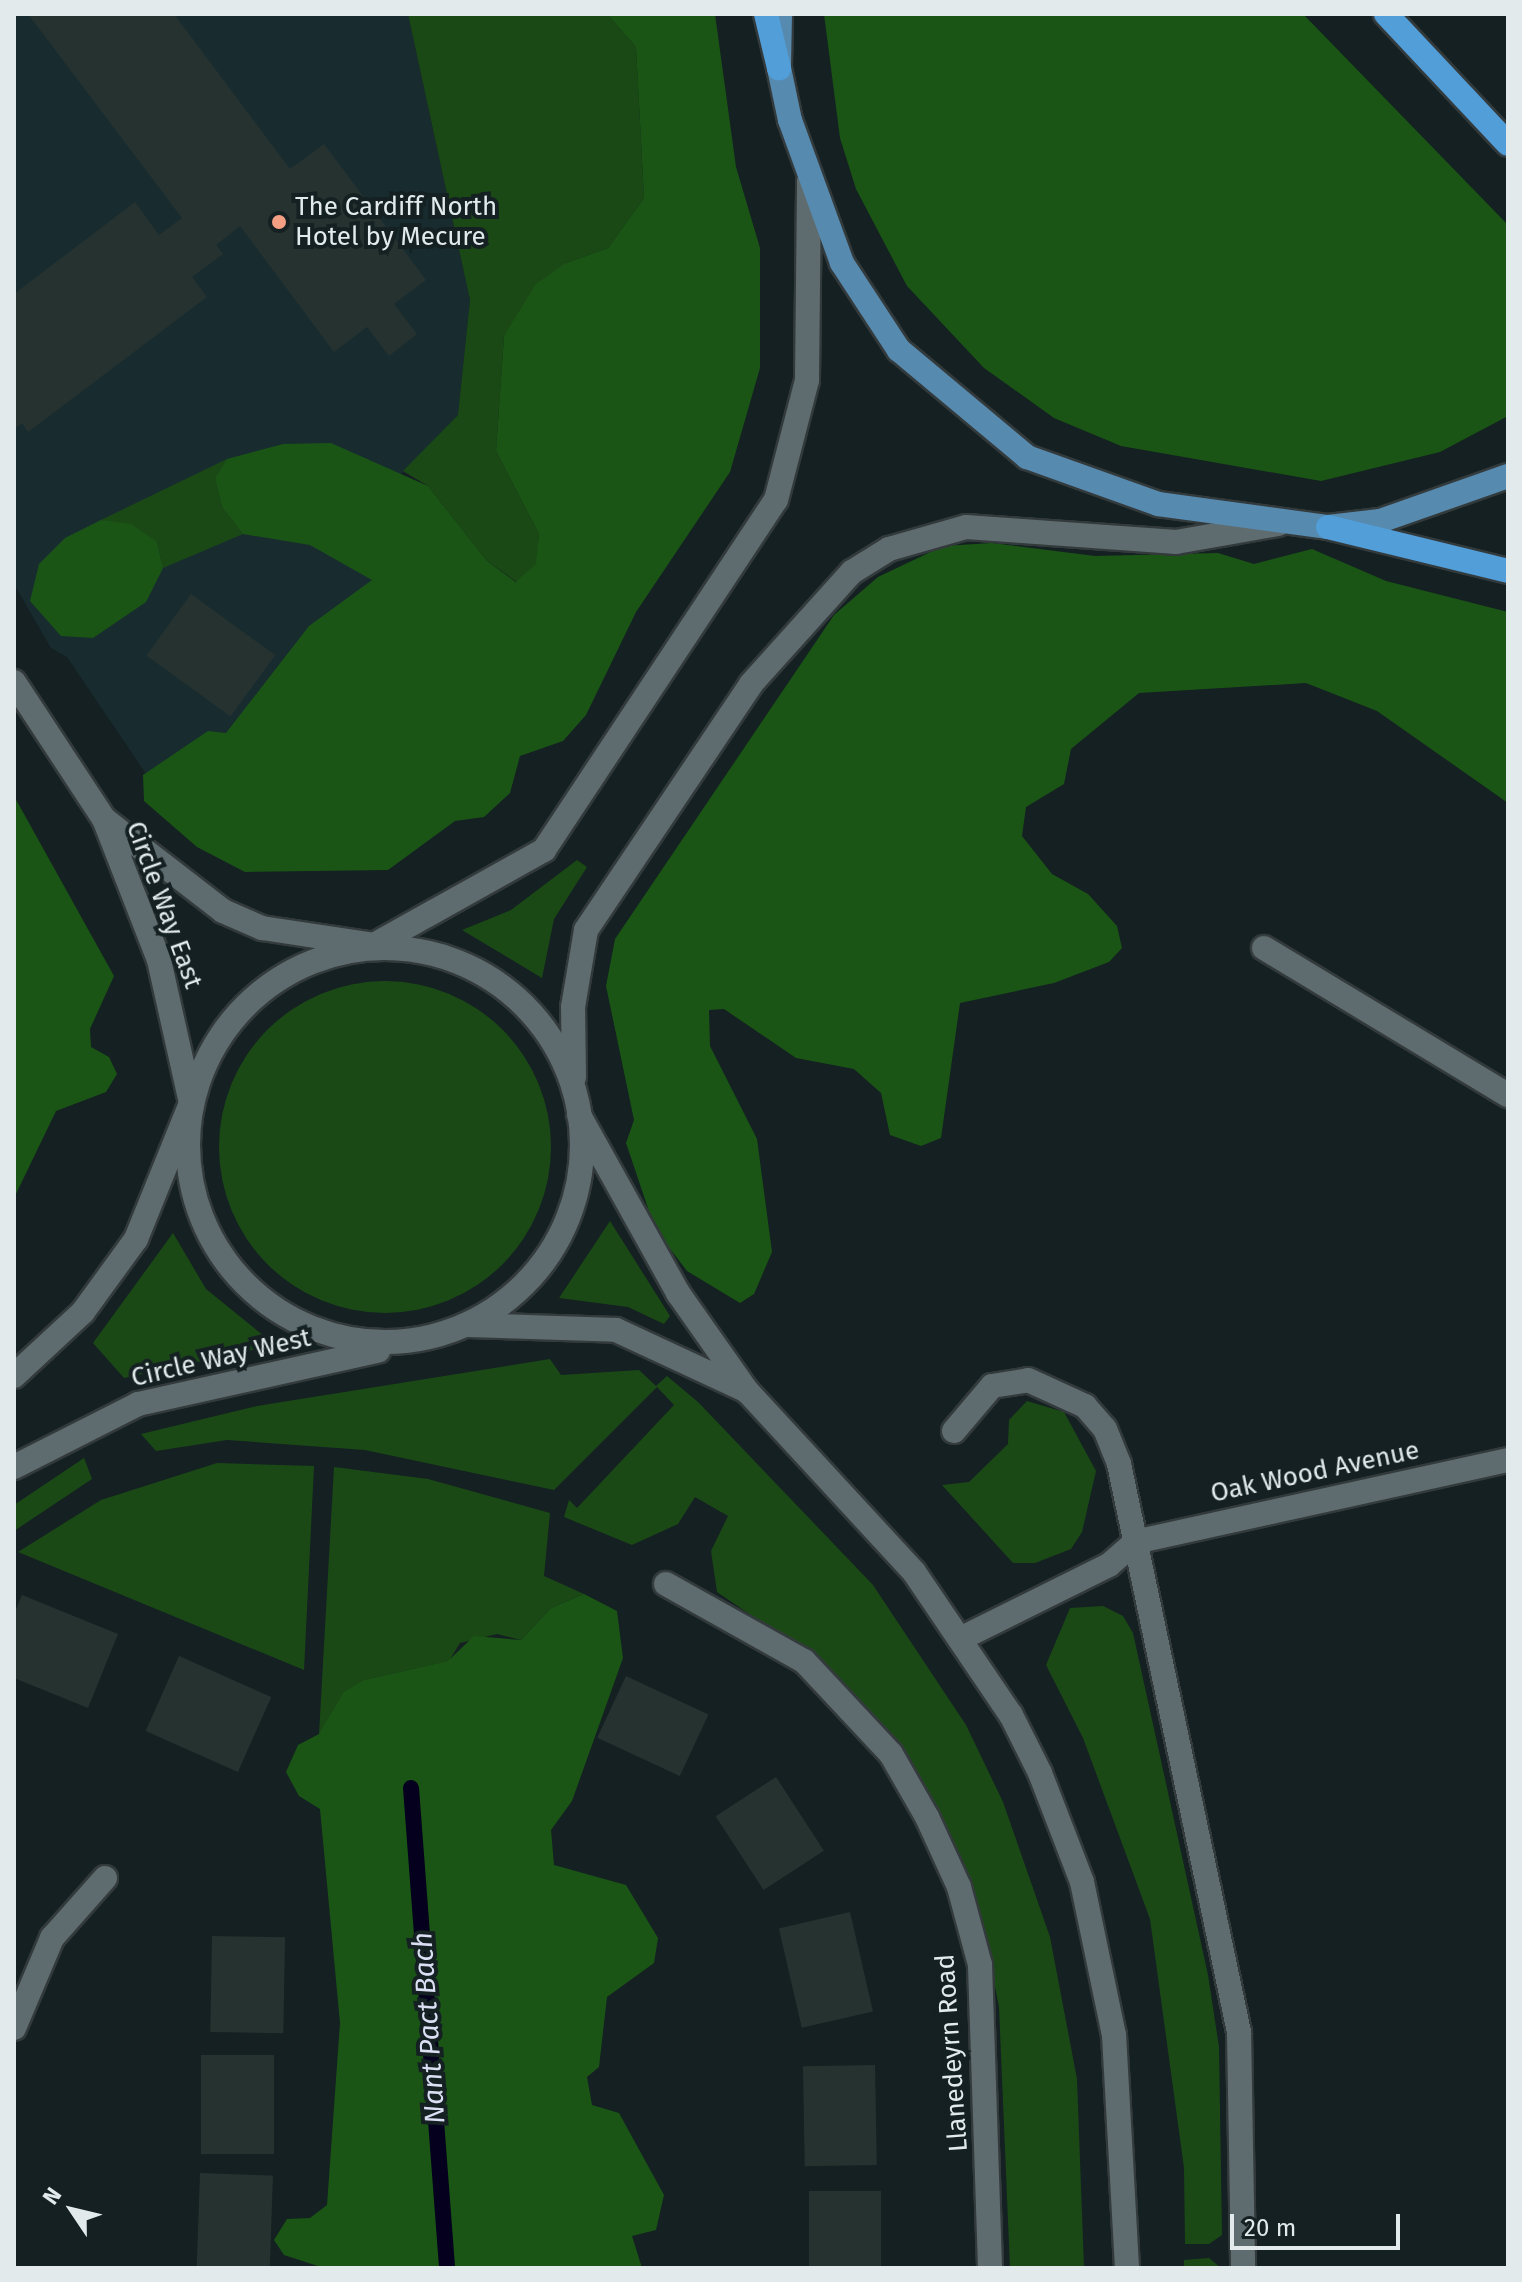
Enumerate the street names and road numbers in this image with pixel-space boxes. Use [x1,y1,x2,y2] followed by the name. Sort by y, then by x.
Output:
[119,817,209,993] street label: Circle Way East
[128,1322,314,1394] street label: Circle Way West
[1208,1435,1422,1509] street label: Oak Wood Avenue
[930,1953,974,2153] street label: Llanedeyrn Road

